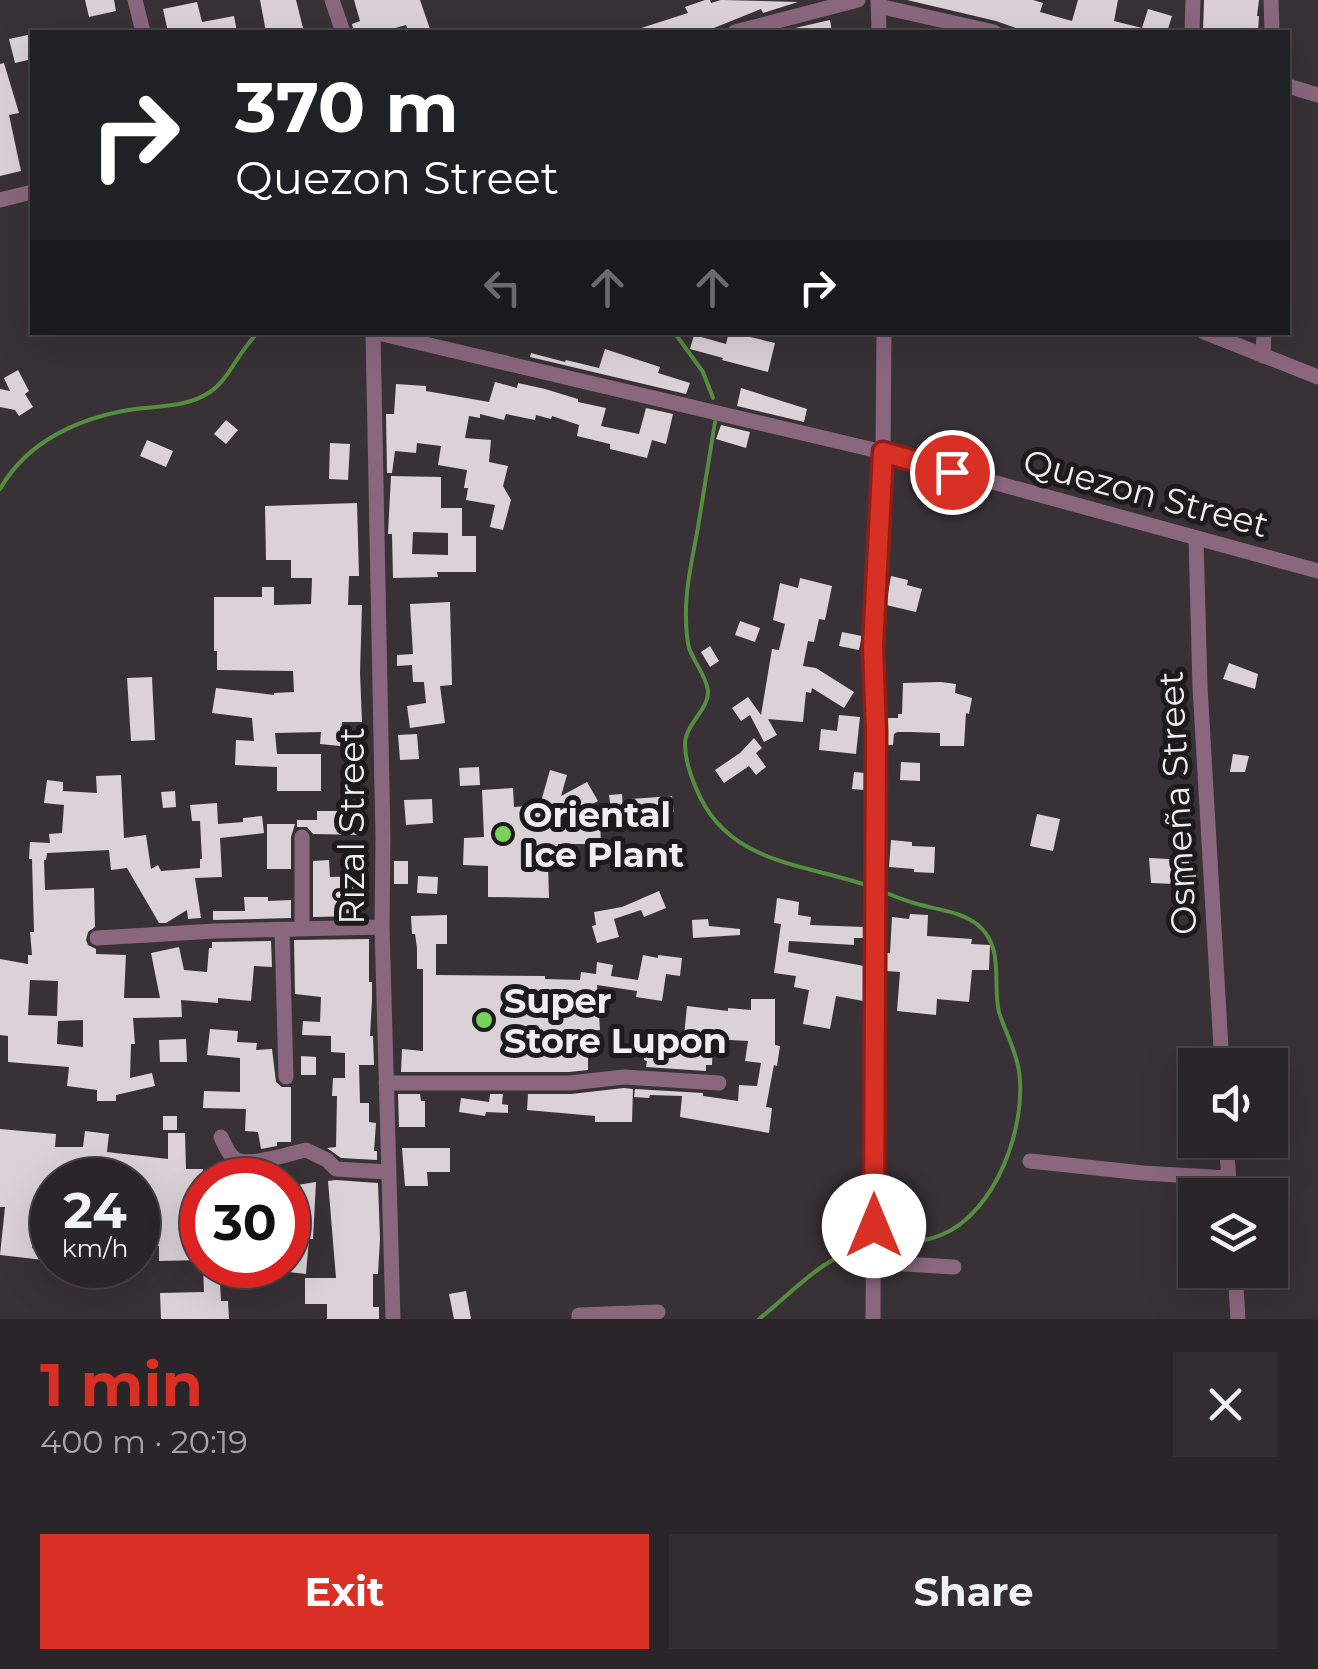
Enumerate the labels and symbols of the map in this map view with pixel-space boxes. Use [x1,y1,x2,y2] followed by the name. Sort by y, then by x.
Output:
[910,430,995,515] pin
[1019,440,1273,546] street label: Quezon Street
[1149,670,1205,936] street label: Osmeña Street
[330,727,373,925] street label: Rizal Street
[523,793,684,876] place label: Oriental Ice Plant
[492,823,514,845] marker: Oriental Ice Plant
[504,979,727,1062] place label: Super Store Lupon
[473,1009,495,1031] marker: Super Store Lupon
[180,1158,310,1288] speed limit sign: 30
[822,1174,926,1278] position arrow

